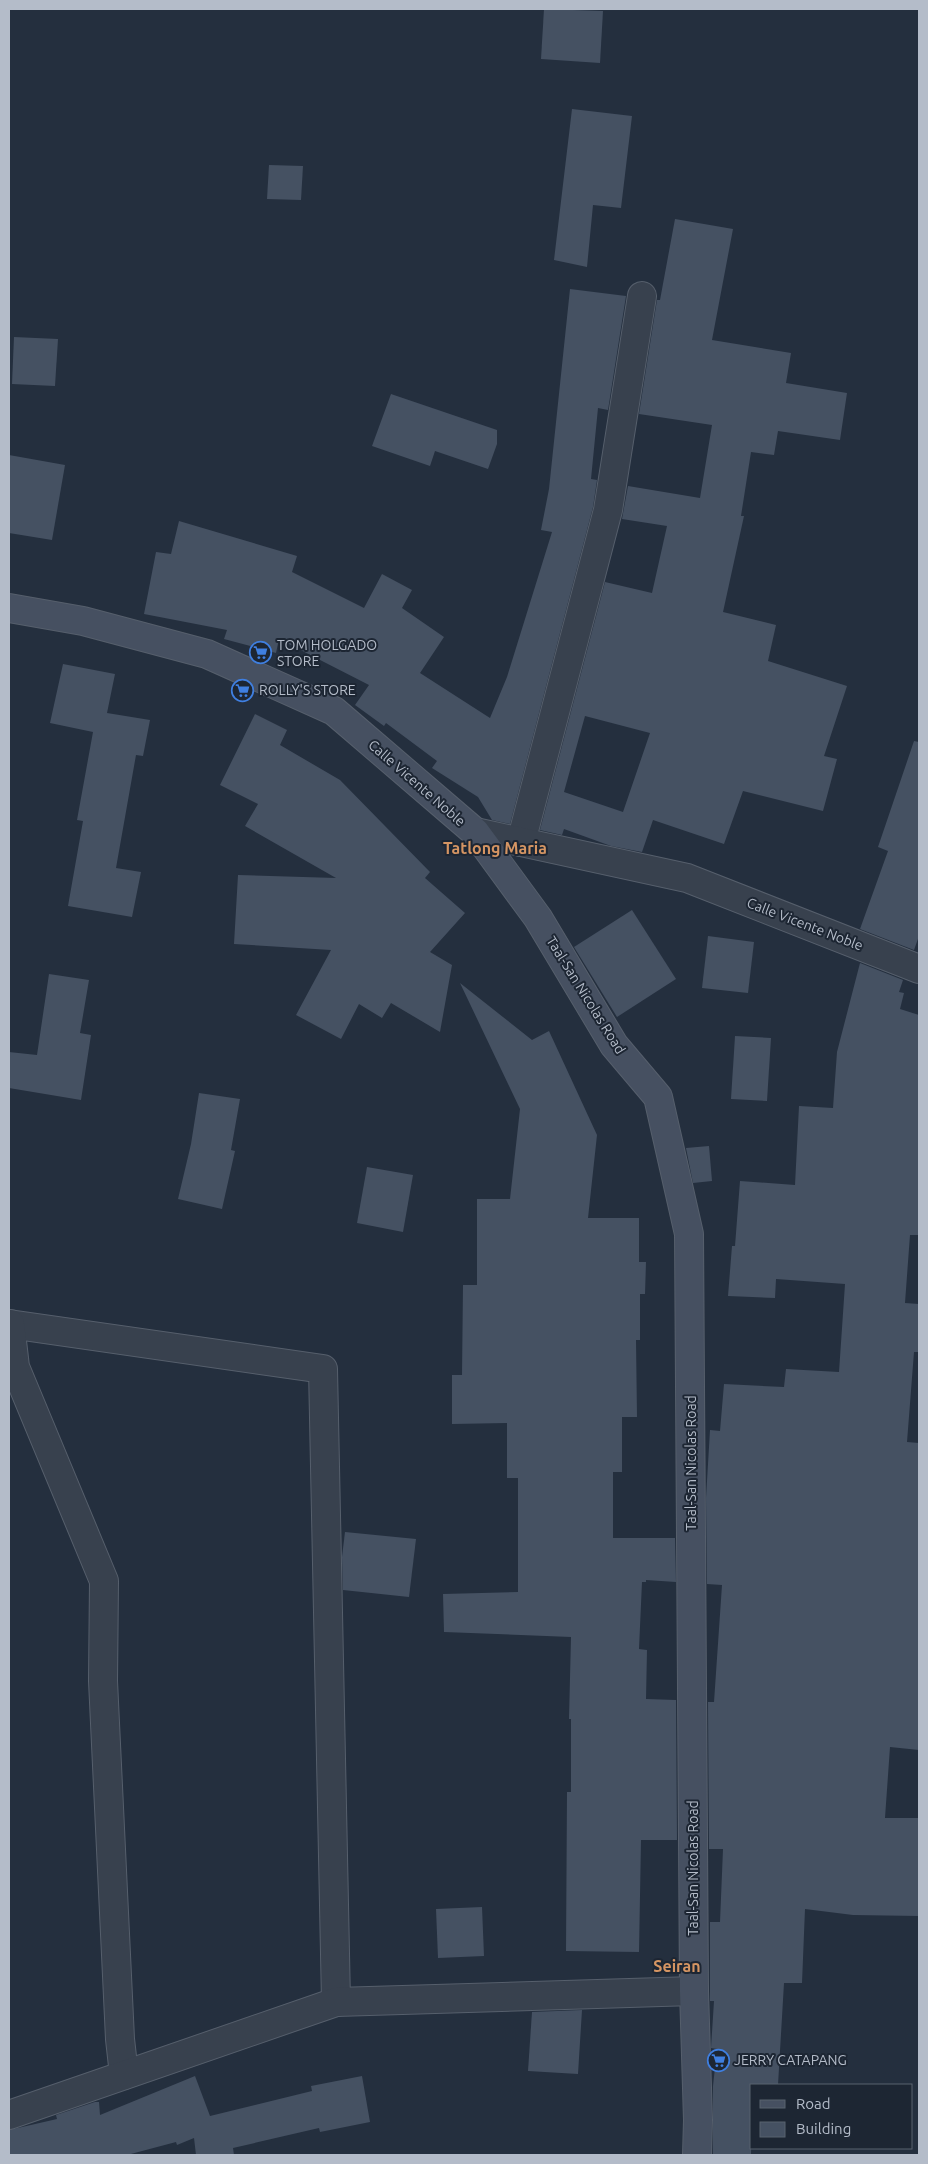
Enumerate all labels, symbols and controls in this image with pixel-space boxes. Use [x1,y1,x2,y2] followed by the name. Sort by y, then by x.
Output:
[277,637,377,669] place label: TOM HOLGADO STORE
[249,641,273,665] supermarket icon: TOM HOLGADO STORE
[231,678,255,702] supermarket icon: ROLLY'S STORE
[259,682,356,698] place label: ROLLY'S STORE
[365,737,469,829] street label: Calle Vicente Noble
[443,839,547,857] district label: Tatlong Maria
[745,894,865,954] street label: Calle Vicente Noble
[543,933,629,1057] street label: Taal-San Nicolas Road
[683,1395,699,1531] street label: Taal-San Nicolas Road
[685,1800,701,1936] street label: Taal-San Nicolas Road
[653,1957,701,1975] district label: Seiran
[706,2048,730,2072] supermarket icon: JERRY CATAPANG
[734,2052,847,2068] place label: JERRY CATAPANG
[750,2084,913,2149] legend
[796,2095,831,2112] text: Road
[796,2120,851,2137] text: Building

